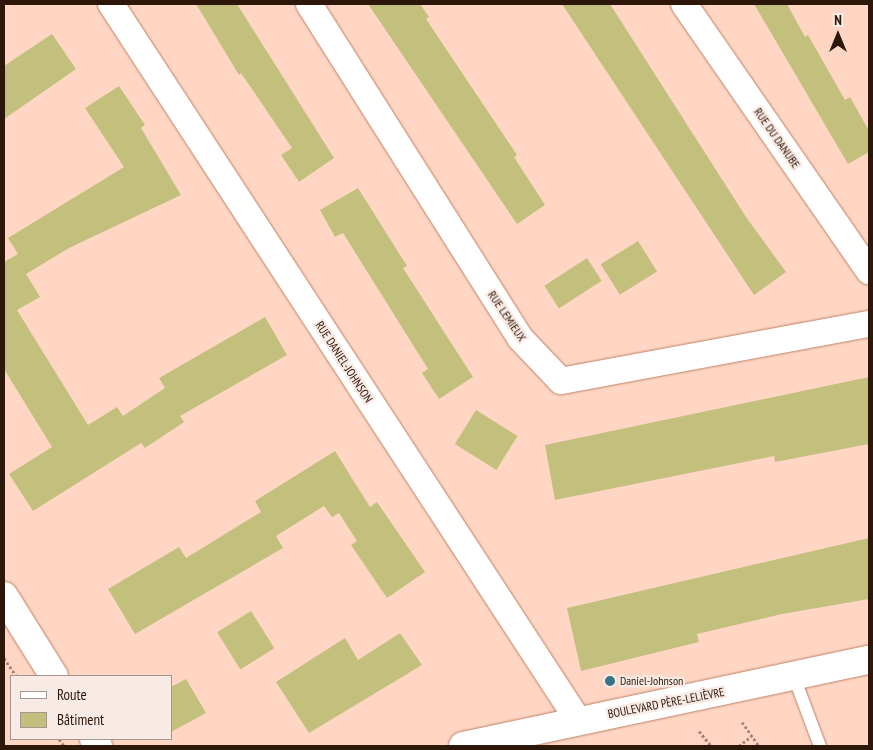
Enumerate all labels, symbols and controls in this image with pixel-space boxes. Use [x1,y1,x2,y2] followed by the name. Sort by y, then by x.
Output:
[813,10,863,60] north arrow
[834,11,842,29] text: N
[751,105,803,171] street label: RUE DU DANUBE
[485,288,529,344] street label: RUE LEMIEUX
[312,319,376,405] street label: RUE DANIEL-JOHNSON
[620,674,683,688] place label: Daniel-Johnson
[10,675,172,740] legend
[604,675,616,687] marker: Daniel-Johnson
[57,685,87,704] text: Route
[606,685,726,721] street label: BOULEVARD PÈRE-LELIÈVRE
[57,710,104,729] text: Bâtiment

